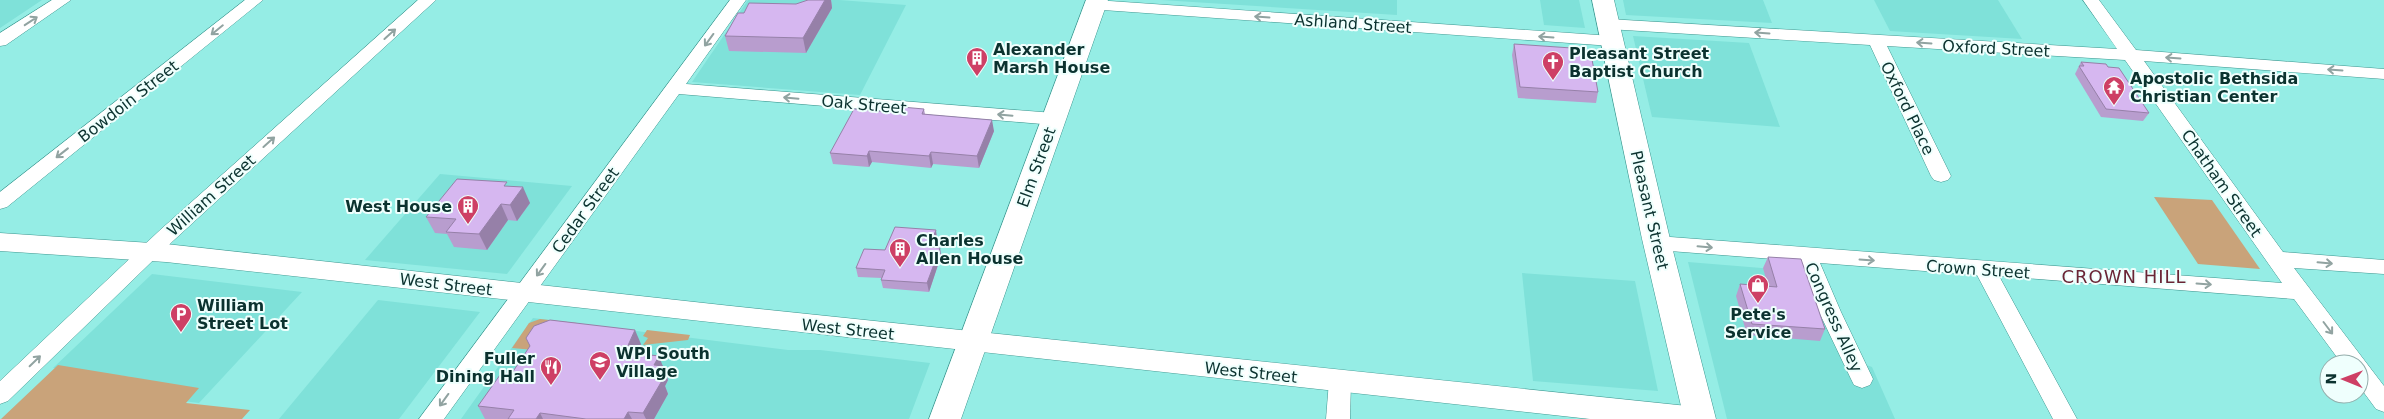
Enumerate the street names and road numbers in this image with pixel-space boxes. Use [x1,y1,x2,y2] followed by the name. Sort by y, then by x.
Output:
[1294,10,1412,37] street label: Ashland Street
[1942,36,2050,61] street label: Oxford Street
[74,56,182,146] street label: Bowdoin Street
[1877,58,1938,158] street label: Oxford Place
[821,91,907,118] street label: Oak Street
[1013,125,1060,210] street label: Elm Street
[2177,126,2266,241] street label: Chatham Street
[1627,149,1672,272] street label: Pleasant Street
[163,151,259,240] street label: William Street
[548,164,623,257] street label: Cedar Street
[1925,256,2031,283] street label: Crown Street
[1801,259,1866,375] street label: Congress Alley
[399,269,493,300] street label: West Street
[801,315,895,344] street label: West Street
[1204,358,1298,387] street label: West Street

